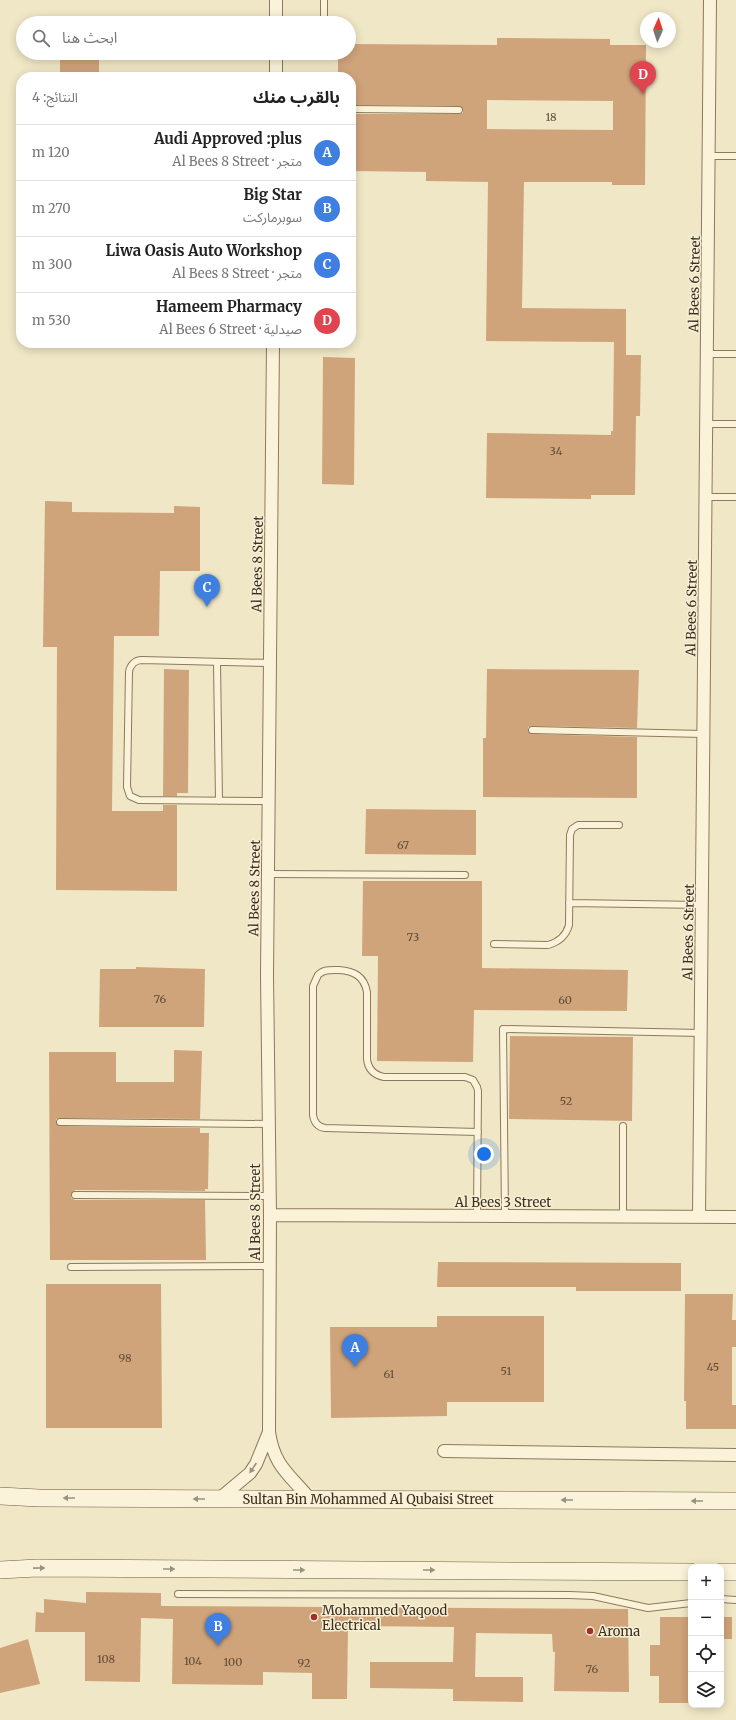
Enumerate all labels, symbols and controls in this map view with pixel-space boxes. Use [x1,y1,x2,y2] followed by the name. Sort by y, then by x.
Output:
[640,12,676,48] north arrow
[16,16,356,60] search box
[30,27,52,49] icon: search
[62,28,117,47] text: ابحث هنا
[630,61,656,94] pin: D
[253,86,340,108] text: بالقرب منك
[32,89,78,106] text: النتائج: 4
[545,110,557,124] house number: 18
[154,129,302,148] text: Audi Approved :plus
[32,144,70,161] text: 120 m
[322,144,332,161] text: A
[172,153,302,170] text: متجر · Al Bees 8 Street
[243,185,302,204] text: Big Star
[32,200,71,217] text: 270 m
[322,200,332,217] text: B
[243,209,302,226] text: سوبرماركت
[685,235,704,334] street label: Al Bees 6 Street
[106,241,302,260] text: Liwa Oasis Auto Workshop
[32,256,72,273] text: 300 m
[323,256,331,273] text: C
[172,265,302,282] text: متجر · Al Bees 8 Street
[156,297,302,316] text: Hameem Pharmacy
[32,312,71,329] text: 530 m
[322,312,332,329] text: D
[159,321,302,338] text: صيدلية · Al Bees 6 Street
[550,444,563,458] house number: 34
[248,515,267,614] street label: Al Bees 8 Street
[682,559,701,658] street label: Al Bees 6 Street
[194,574,220,607] pin: C
[397,838,409,852] house number: 67
[245,839,264,938] street label: Al Bees 8 Street
[679,883,698,982] street label: Al Bees 6 Street
[407,930,419,944] house number: 73
[154,992,166,1006] house number: 76
[558,993,572,1007] house number: 60
[560,1094,572,1108] house number: 52
[474,1144,494,1164] your location
[247,1164,264,1261] street label: Al Bees 8 Street
[454,1194,551,1211] street label: Al Bees 3 Street
[342,1334,368,1367] pin: A
[118,1351,132,1365] house number: 98
[707,1360,719,1374] house number: 45
[501,1364,511,1378] house number: 51
[384,1367,394,1381] house number: 61
[249,1463,257,1473] one-way arrow
[242,1491,494,1508] street label: Sultan Bin Mohammed Al Qubaisi Street
[62,1495,75,1501] one-way arrow
[192,1496,205,1502] one-way arrow
[560,1497,573,1503] one-way arrow
[690,1498,703,1504] one-way arrow
[688,1564,724,1708] map controls
[688,1564,724,1600] button: +
[33,1565,46,1571] one-way arrow
[163,1566,176,1572] one-way arrow
[293,1567,306,1573] one-way arrow
[423,1567,436,1573] one-way arrow
[688,1600,724,1636] button: −
[322,1602,448,1634] place label: Mohammed Yaqood Electrical
[309,1612,319,1622] marker: Mohammed Yaqood Electrical
[205,1613,231,1646] pin: B
[597,1623,640,1640] place label: Aroma
[585,1626,595,1636] marker: Aroma
[688,1636,724,1672] button: locate
[97,1652,115,1666] house number: 108
[184,1654,202,1668] house number: 104
[224,1655,242,1669] house number: 100
[298,1656,310,1670] house number: 92
[586,1662,598,1676] house number: 76
[688,1672,724,1708] button: layers

